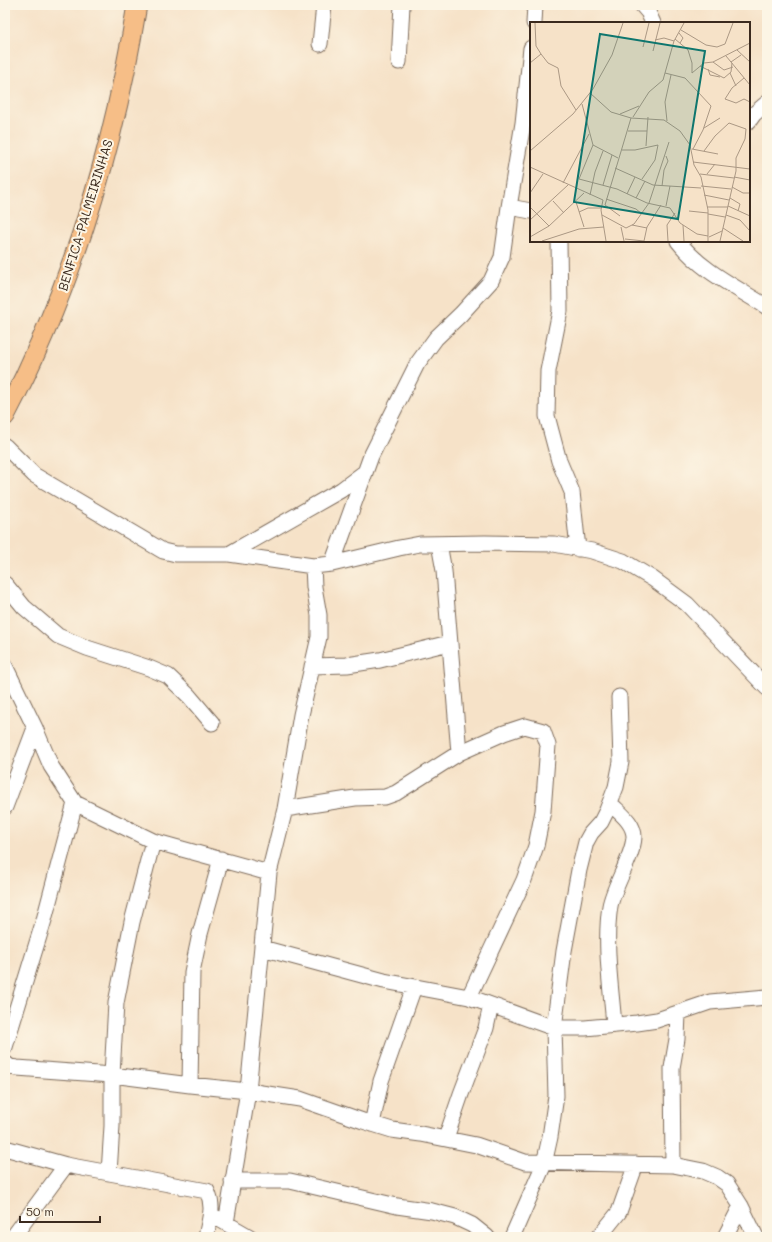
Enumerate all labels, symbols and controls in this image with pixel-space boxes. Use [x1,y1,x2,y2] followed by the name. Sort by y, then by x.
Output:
[530,22,750,242] inset map
[53,137,116,293] street label: BENFICA-PALMEIRINHAS
[20,1198,100,1224] scale bar
[26,1203,54,1219] text: 50 m

